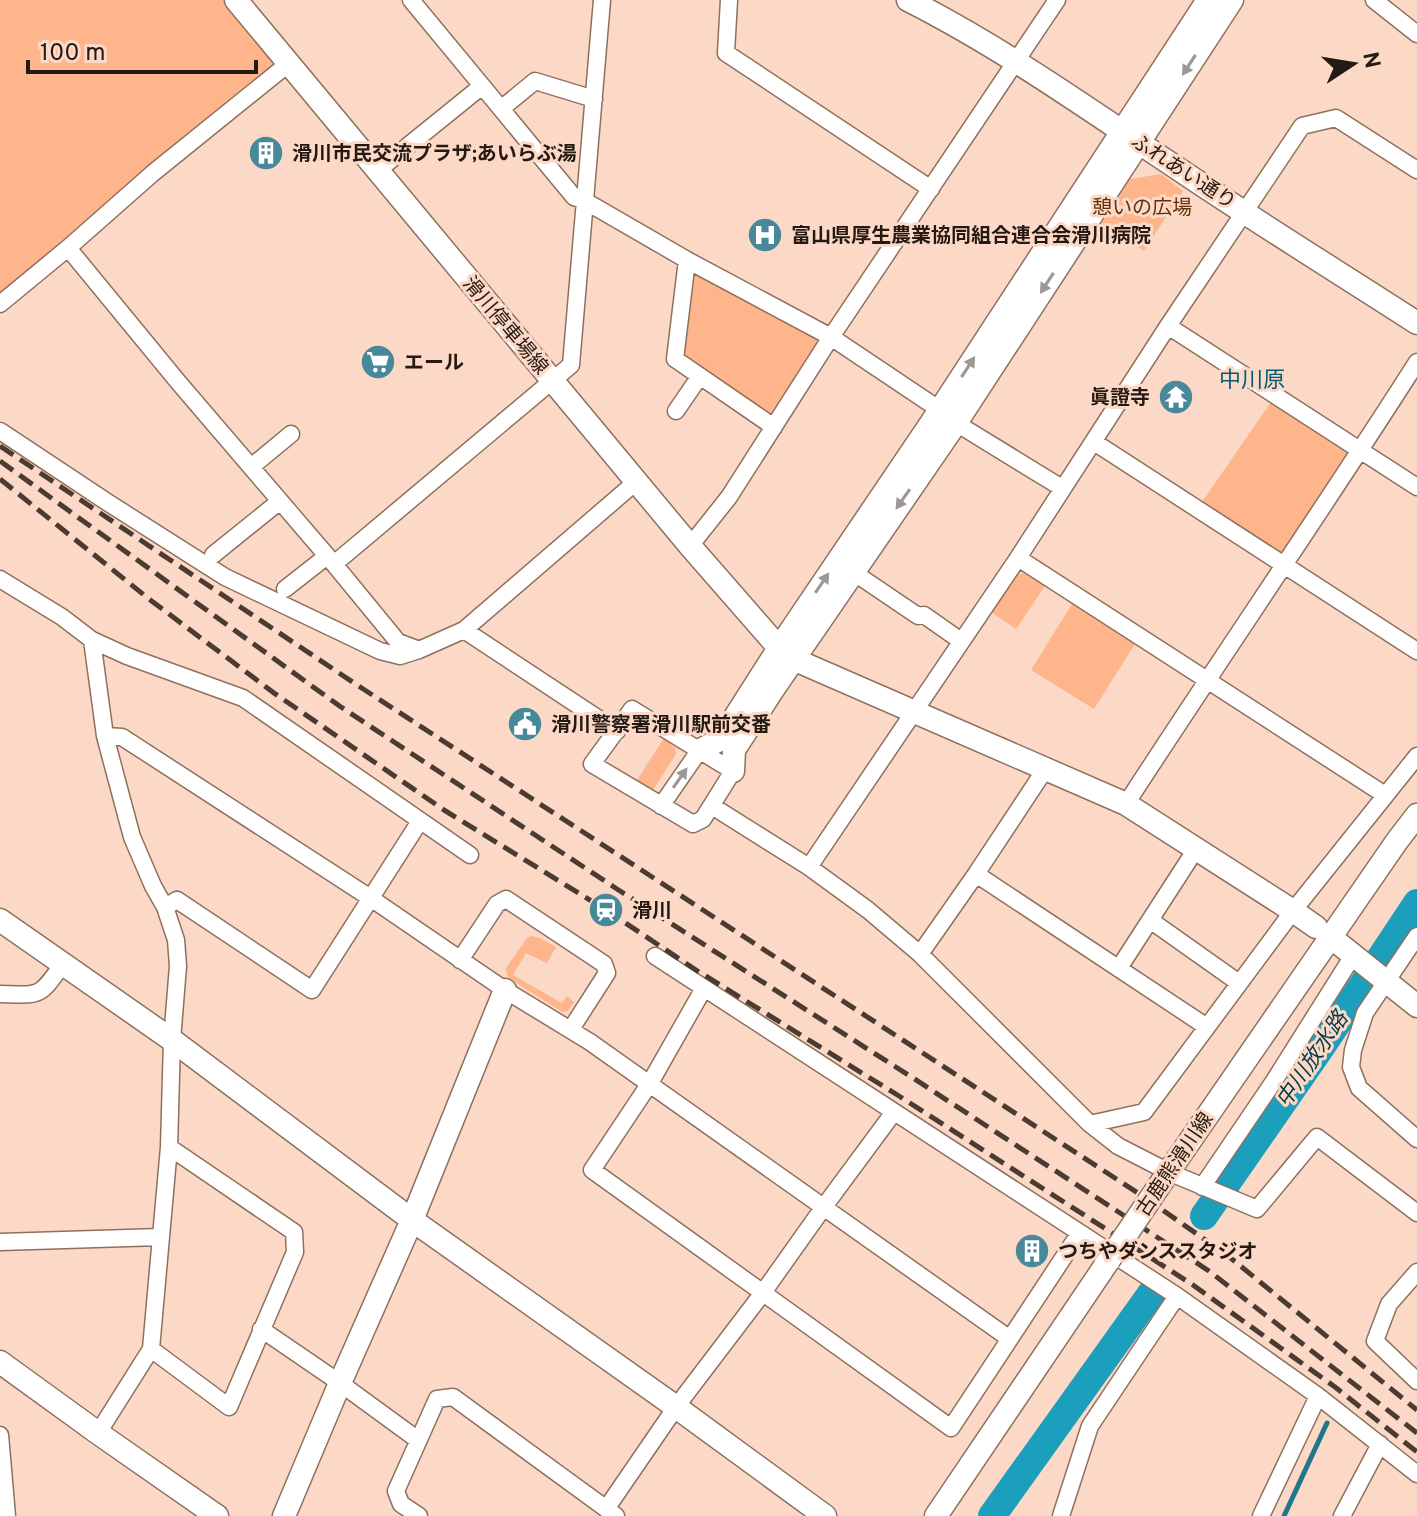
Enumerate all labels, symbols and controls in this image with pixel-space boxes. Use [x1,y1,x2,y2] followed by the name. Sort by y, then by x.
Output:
[28,24,256,74] scale bar
[1313,24,1393,104] north arrow
[40,39,106,69] text: 100 m
[1355,50,1385,71] text: N
[1182,55,1197,76] one-way arrow
[1126,129,1240,216] street label: ふれあい通り
[247,134,285,172] building icon: 滑川市民交流プラザ;あいらぶ湯
[292,142,577,168] place label: 滑川市民交流プラザ;あいらぶ湯
[1092,196,1192,222] park label: 憩いの広場
[746,216,784,254] hospital icon: 富山県厚生農業協同組合連合会滑川病院
[791,224,1151,250] place label: 富山県厚生農業協同組合連合会滑川病院
[456,272,553,381] street label: 滑川停車場線
[1040,272,1055,294] one-way arrow
[359,343,397,381] supermarket icon: エール
[404,351,464,377] place label: エール
[960,357,975,378] one-way arrow
[1219,368,1285,395] district label: 中川原
[1157,378,1195,416] temple icon: 眞證寺
[1090,386,1150,412] place label: 眞證寺
[896,489,911,510] one-way arrow
[814,572,829,593] one-way arrow
[506,705,544,743] public building icon: 滑川警察署滑川駅前交番
[551,713,771,739] place label: 滑川警察署滑川駅前交番
[672,768,687,789] one-way arrow
[587,891,625,929] station icon: 滑川
[632,899,672,925] place label: 滑川
[1271,1006,1356,1114] water label: 中川放水路
[1131,1108,1220,1222] street label: 古鹿熊滑川線
[1013,1232,1051,1270] building icon: つちやダンススタジオ
[1058,1240,1258,1266] place label: つちやダンススタジオ

